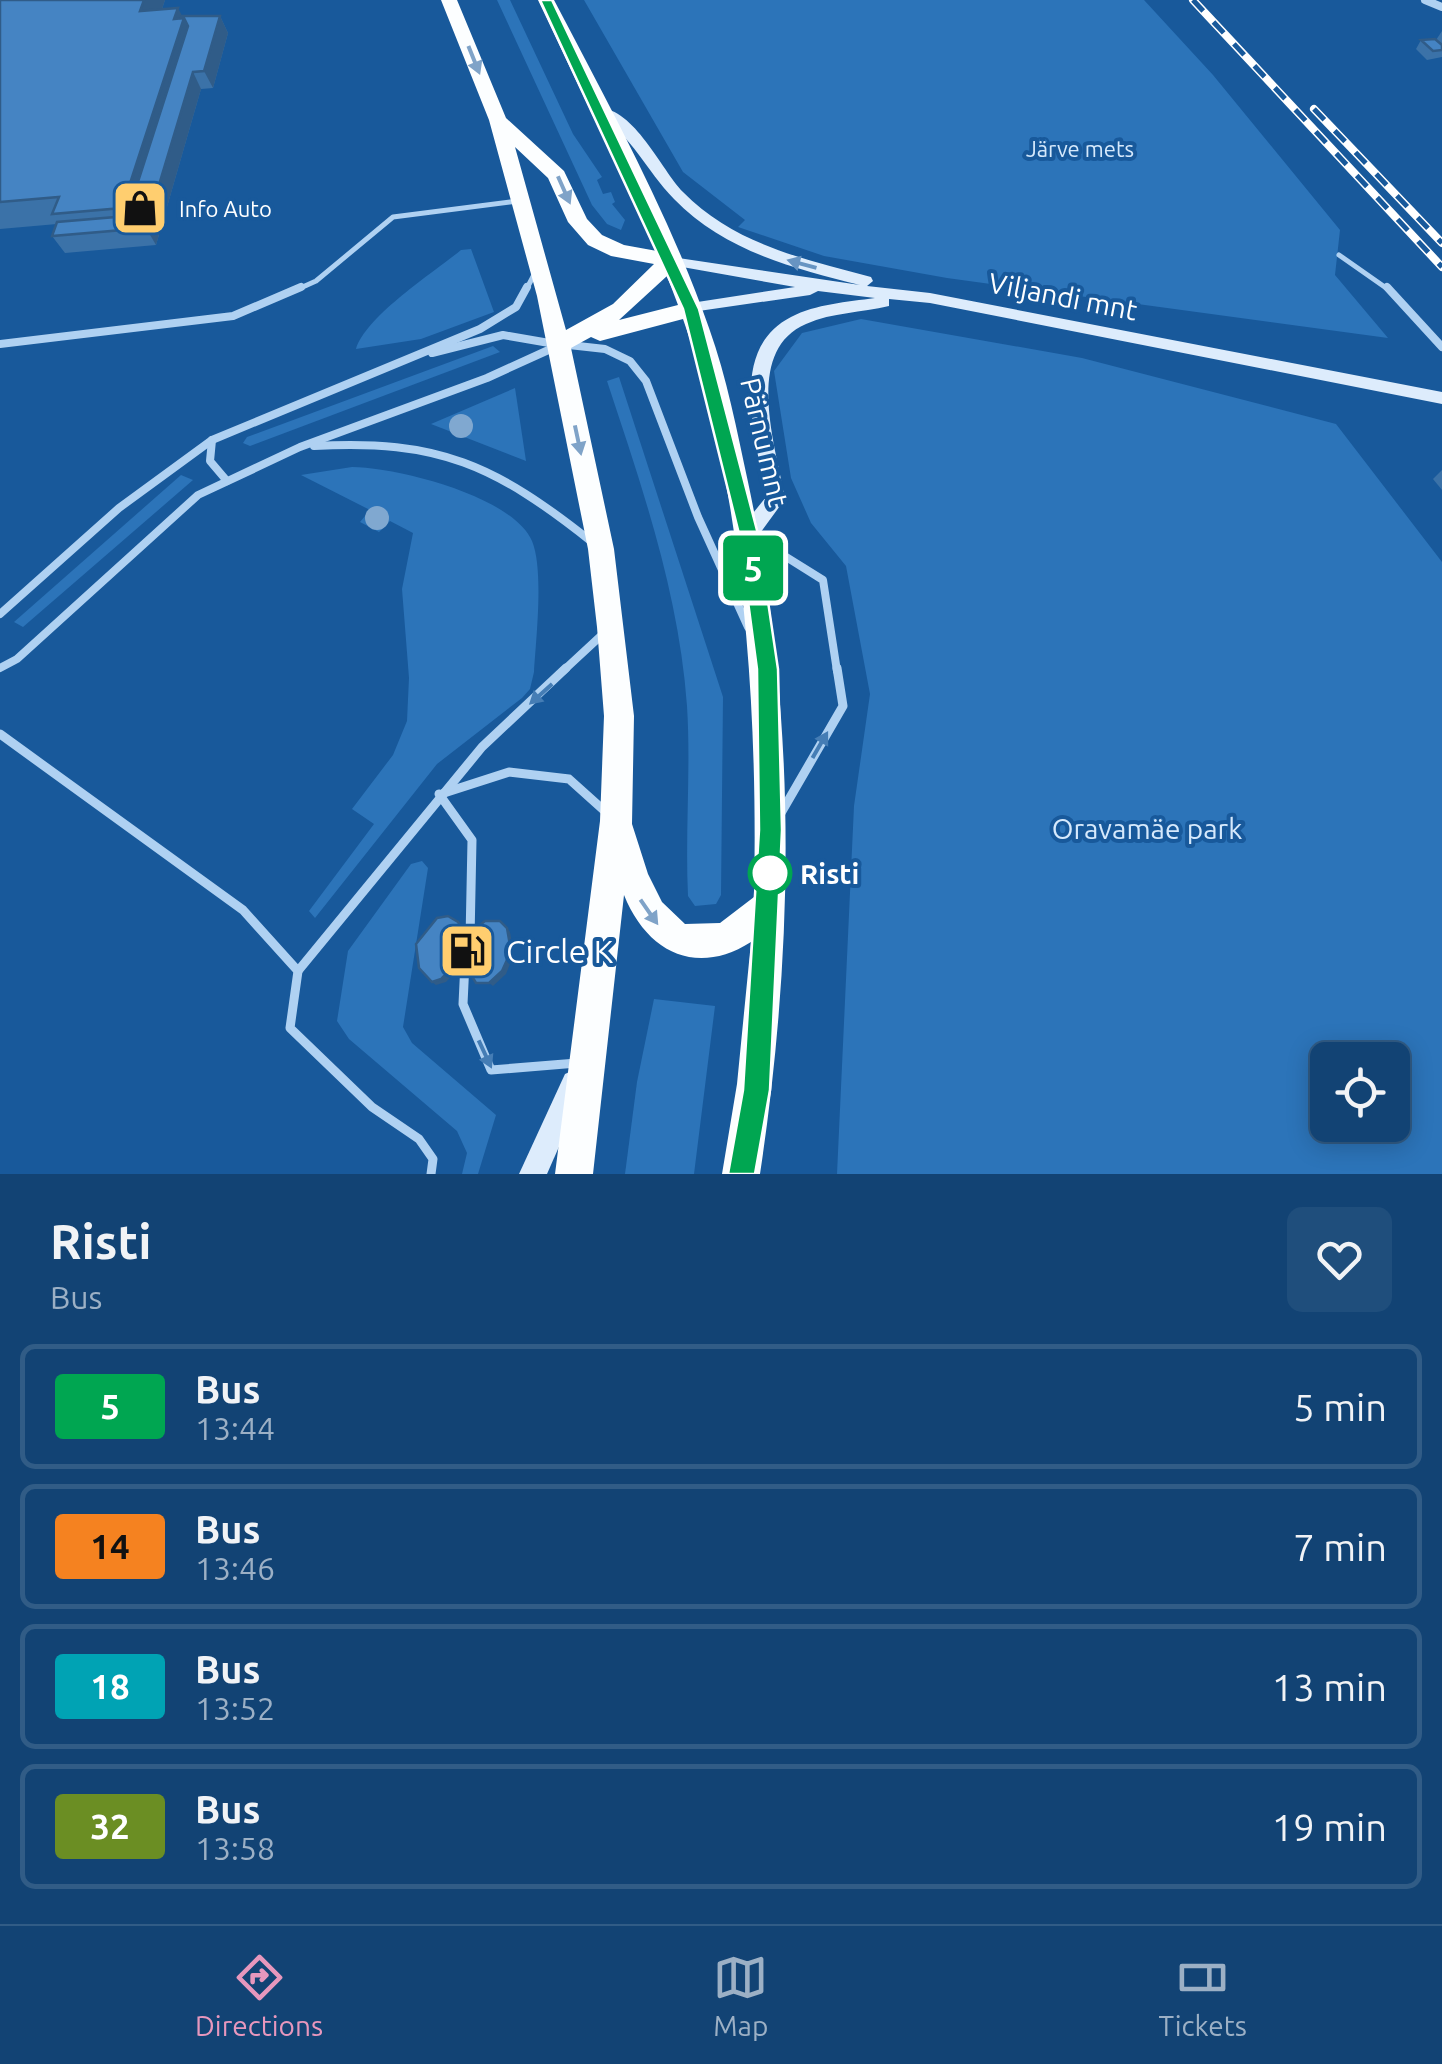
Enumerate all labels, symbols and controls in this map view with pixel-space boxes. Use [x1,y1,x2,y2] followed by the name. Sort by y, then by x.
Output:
[466,45,482,75] one-way arrow
[1026,136,1134,161] park label: Järve mets
[556,175,572,205] one-way arrow
[110,178,170,238] shop icon: Info Auto
[179,196,272,221] place label: Info Auto
[786,256,817,272] one-way arrow
[986,266,1140,326] street label: Viljandi mnt
[735,375,795,509] street label: Pärnu mnt
[571,425,587,456] one-way arrow
[720,536,786,600] line badge: 5
[743,548,763,588] text: 5
[529,683,553,706] one-way arrow
[811,731,828,759] one-way arrow
[1052,813,1242,844] park label: Oravamäe park
[749,852,791,894] marker: Risti
[800,858,859,889] place label: Risti
[639,898,658,925] one-way arrow
[437,921,497,981] fuel station icon: Circle K
[506,933,614,969] place label: Circle K
[477,1040,493,1069] one-way arrow
[1310,1042,1410,1142] map controls
[1310,1042,1410,1142] button: locate
[1287,1207,1392,1312] button: heart
[50,1214,152,1268] text: Risti
[50,1279,102,1315] text: Bus
[195,1368,260,1410] text: Bus
[100,1386,120,1426] text: 5
[1293,1386,1387,1428] text: 5 min
[195,1410,275,1446] text: 13:44
[195,1508,260,1550] text: Bus
[90,1526,130,1566] text: 14
[1293,1526,1387,1568] text: 7 min
[195,1550,275,1586] text: 13:46
[195,1648,260,1690] text: Bus
[90,1666,130,1706] text: 18
[1272,1666,1387,1708] text: 13 min
[195,1690,275,1726] text: 13:52
[195,1788,260,1830] text: Bus
[90,1806,130,1846] text: 32
[1272,1806,1387,1848] text: 19 min
[195,1830,275,1866] text: 13:58
[195,1950,323,2041] tab: Directions
[713,1950,768,2041] tab: Map
[1159,1950,1247,2041] tab: Tickets

